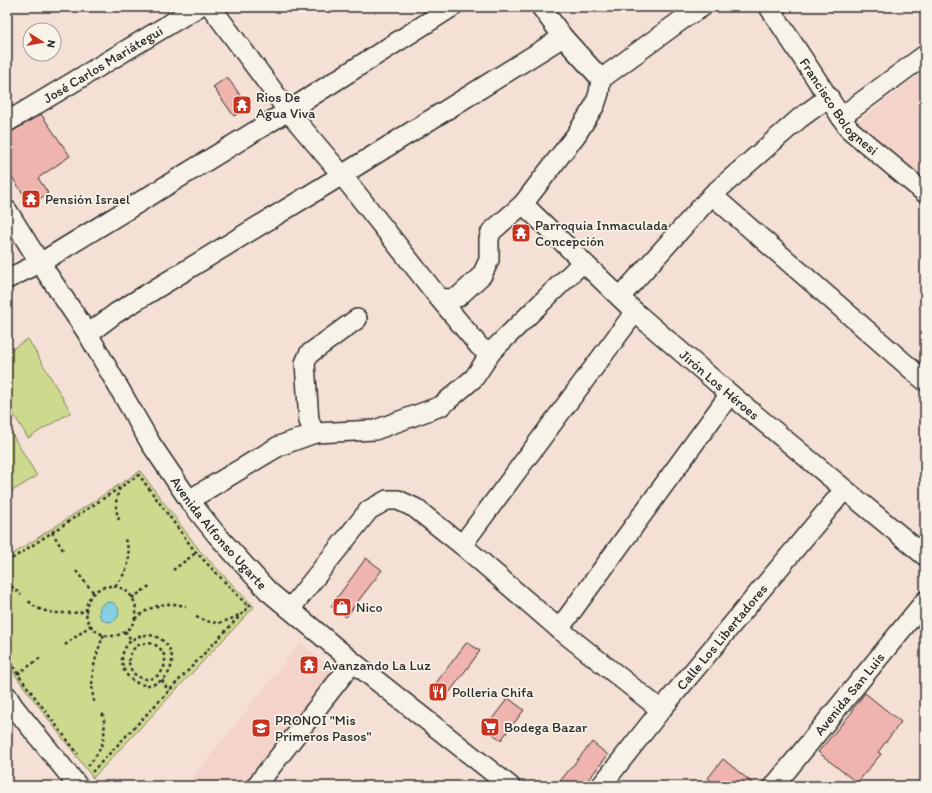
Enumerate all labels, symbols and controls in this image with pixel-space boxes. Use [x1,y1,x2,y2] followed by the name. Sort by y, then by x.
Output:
[22,22,62,62] north arrow
[40,22,166,107] street label: José Carlos Mariátegui
[44,39,58,49] text: N
[796,55,881,159] street label: Francisco Bolognesi
[256,89,316,122] place label: Rios De Agua Viva
[231,94,253,116] temple icon: Rios De Agua Viva
[20,188,42,210] temple icon: Pensión Israel
[45,191,130,208] place label: Pensión Israel
[535,217,669,250] place label: Parroquia Inmaculada Concepción
[510,222,532,244] temple icon: Parroquia Inmaculada Concepción
[676,346,763,424] street label: Jirón Los Héroes
[167,473,271,594] street label: Avenida Alfonso Ugarte
[673,580,771,694] street label: Calle Los Libertadores
[331,596,353,618] shop icon: Nico
[356,599,383,616] place label: Nico
[811,649,888,739] street label: Avenida San Luis
[298,654,320,676] temple icon: Avanzando La Luz
[323,657,431,674] place label: Avanzando La Luz
[427,681,449,703] restaurant icon: Polleria Chifa
[452,684,534,701] place label: Polleria Chifa
[275,712,372,745] place label: PRONOI "Mis Primeros Pasos"
[479,716,501,738] supermarket icon: Bodega Bazar
[250,717,272,739] school or university icon: PRONOI "Mis Primeros Pasos"
[504,719,588,736] place label: Bodega Bazar

